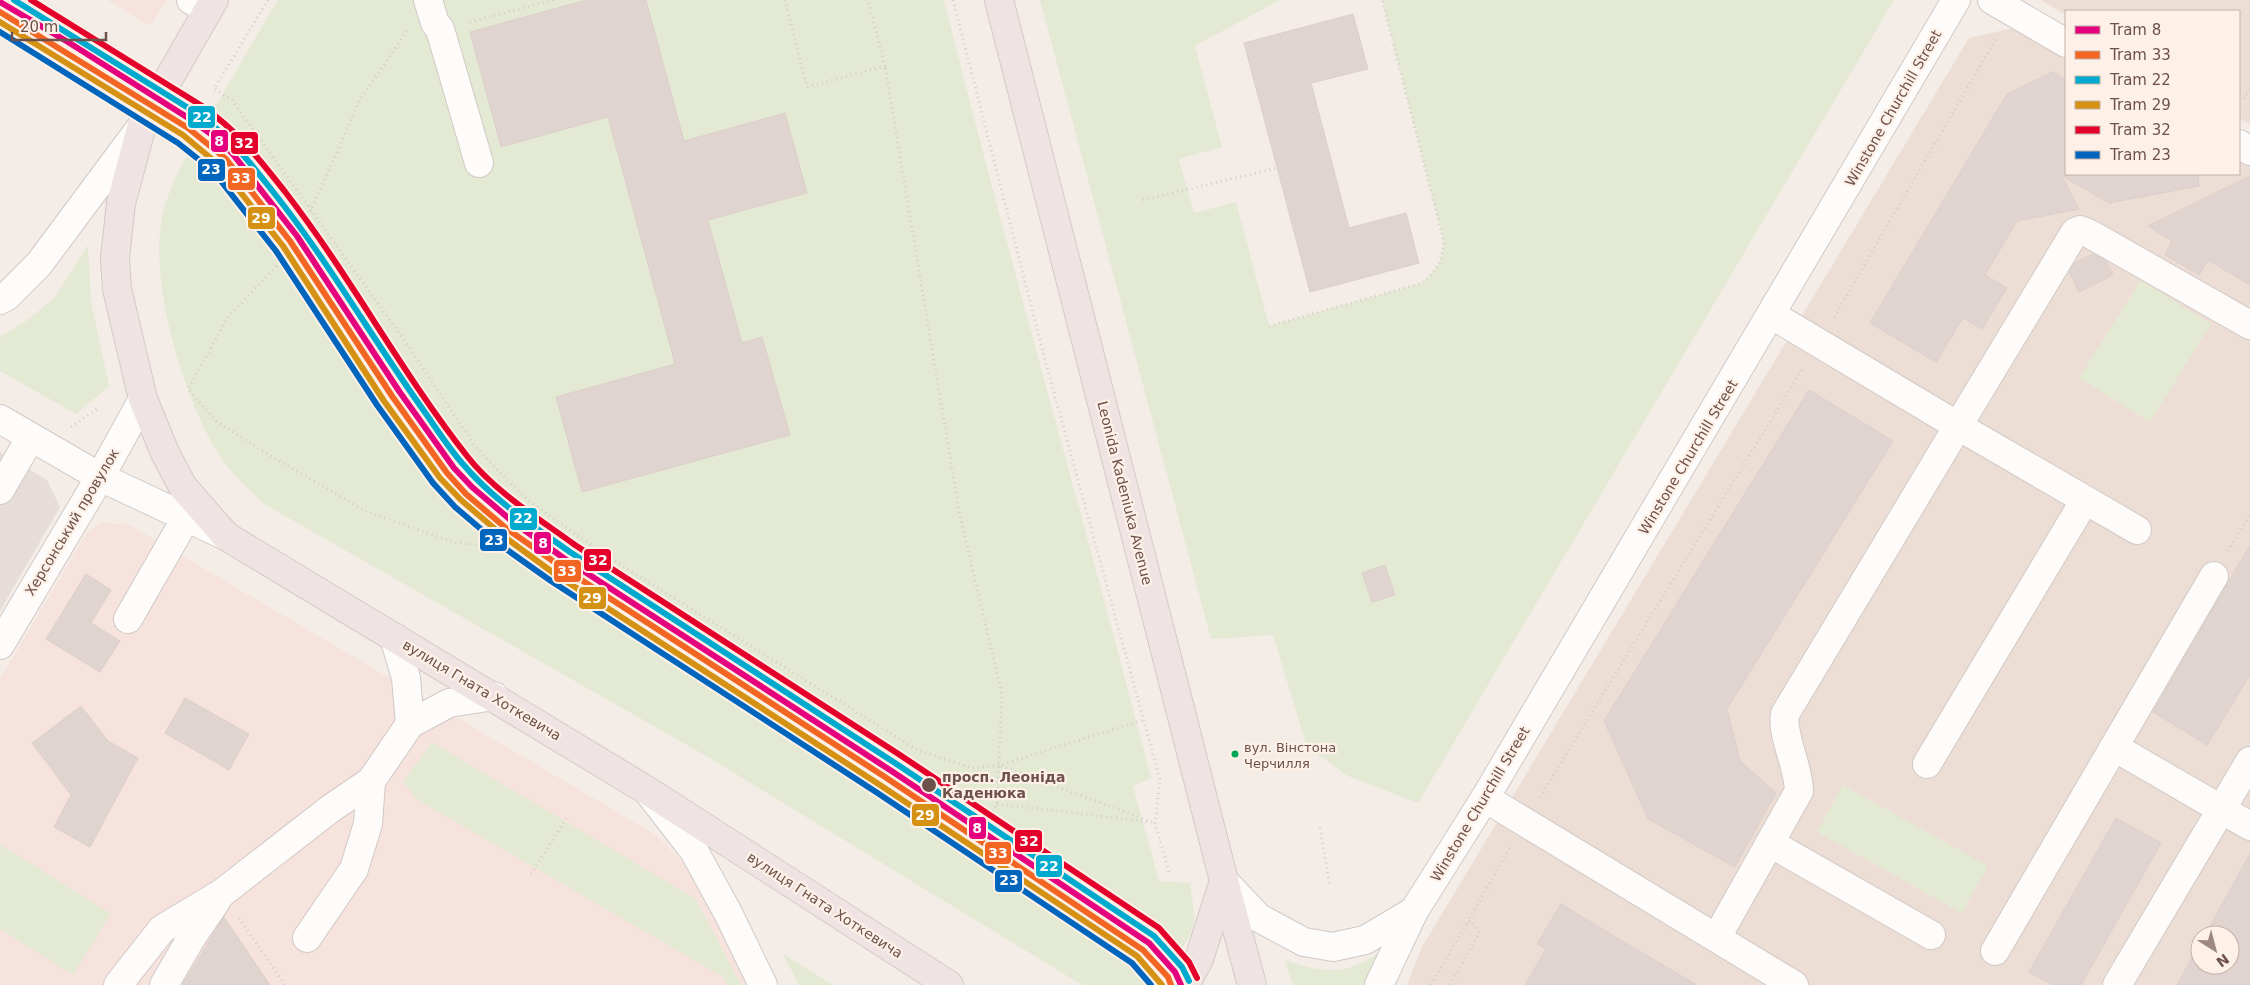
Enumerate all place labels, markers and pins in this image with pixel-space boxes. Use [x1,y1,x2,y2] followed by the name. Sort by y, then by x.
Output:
[1244,740,1336,771] place label: вул. Вінстона Черчилля
[1230,749,1240,759] marker: вул. Вінстона Черчилля
[942,769,1065,801] place label: просп. Леоніда Каденюка
[920,776,938,794] marker: просп. Леоніда Каденюка

